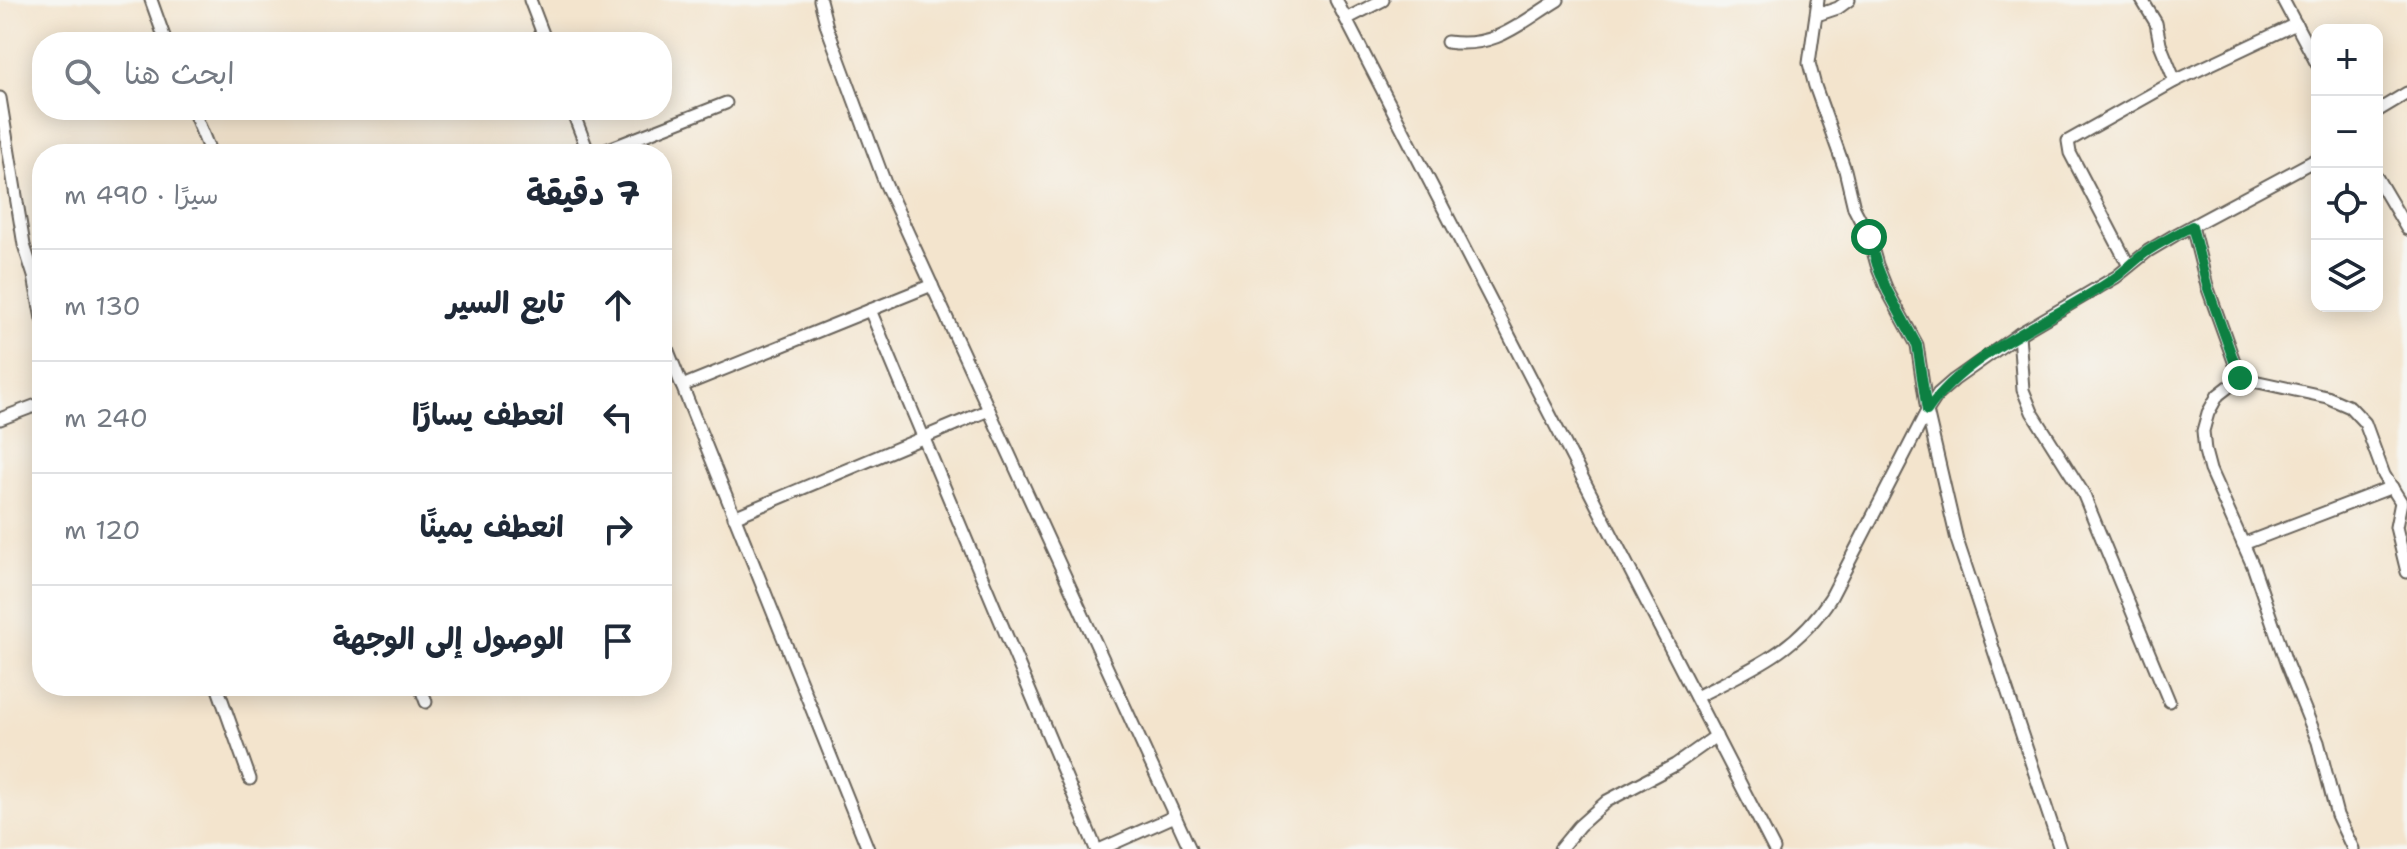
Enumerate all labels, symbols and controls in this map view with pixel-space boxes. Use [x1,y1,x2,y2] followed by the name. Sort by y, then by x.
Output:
[2311,24,2383,312] map controls
[2311,24,2383,96] button: +
[32,32,672,120] search box
[124,53,235,94] text: ابحث هنا
[60,54,104,98] icon: search
[2311,96,2383,168] button: −
[2311,168,2383,240] button: locate
[526,170,640,216] text: 7 دقيقة
[64,177,219,212] text: سيرًا · 490 m
[1851,219,1887,255] route start
[2311,240,2383,312] button: layers
[447,282,564,323] text: تابع السير
[596,283,640,327] icon: ahead
[64,288,141,323] text: 130 m
[2222,360,2258,396] route end
[412,394,564,435] text: انعطف يسارًا
[596,395,640,439] icon: left
[64,400,148,435] text: 240 m
[420,506,564,547] text: انعطف يمينًا
[596,507,640,551] icon: right
[64,512,140,547] text: 120 m
[332,618,564,659] text: الوصول إلى الوجهة
[596,619,640,663] icon: arrive

